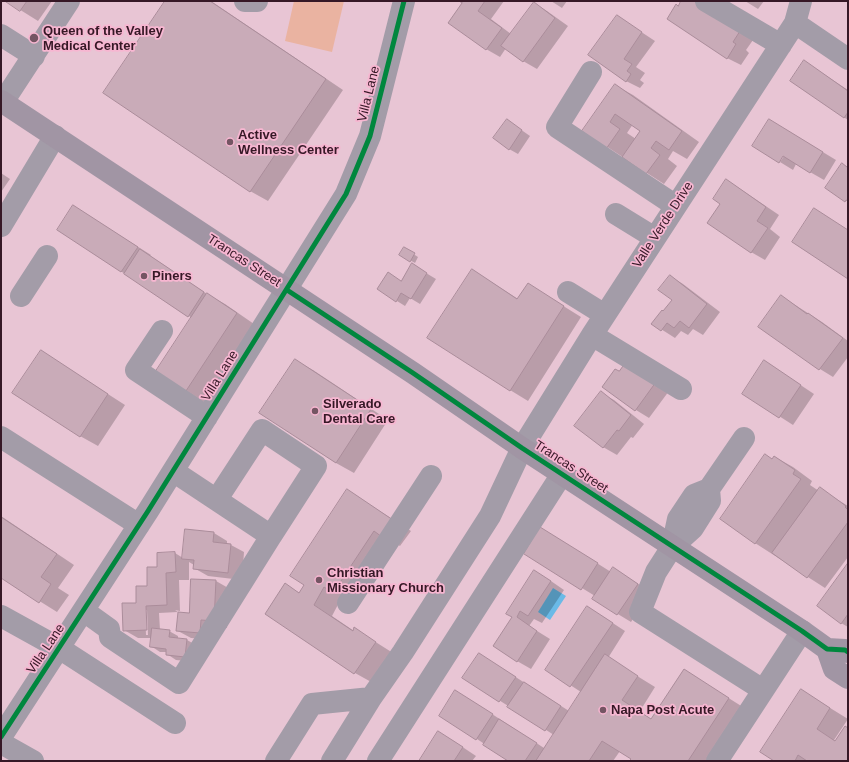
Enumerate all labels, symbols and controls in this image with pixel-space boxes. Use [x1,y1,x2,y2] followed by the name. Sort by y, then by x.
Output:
[43,23,163,54] place label: Queen of the Valley Medical Center
[28,32,40,44] marker: Queen of the Valley Medical Center
[355,65,383,123] street label: Villa Lane
[238,127,339,158] place label: Active Wellness Center
[225,137,235,147] marker: Active Wellness Center
[629,179,697,271] street label: Valle Verde Drive
[204,231,284,291] street label: Trancas Street
[152,268,192,284] place label: Piners
[139,271,149,281] marker: Piners
[198,348,242,404] street label: Villa Lane
[323,396,395,427] place label: Silverado Dental Care
[310,406,320,416] marker: Silverado Dental Care
[531,437,611,497] street label: Trancas Street
[327,565,444,596] place label: Christian Missionary Church
[314,575,324,585] marker: Christian Missionary Church
[24,621,68,677] street label: Villa Lane
[611,702,714,718] place label: Napa Post Acute
[598,705,608,715] marker: Napa Post Acute

